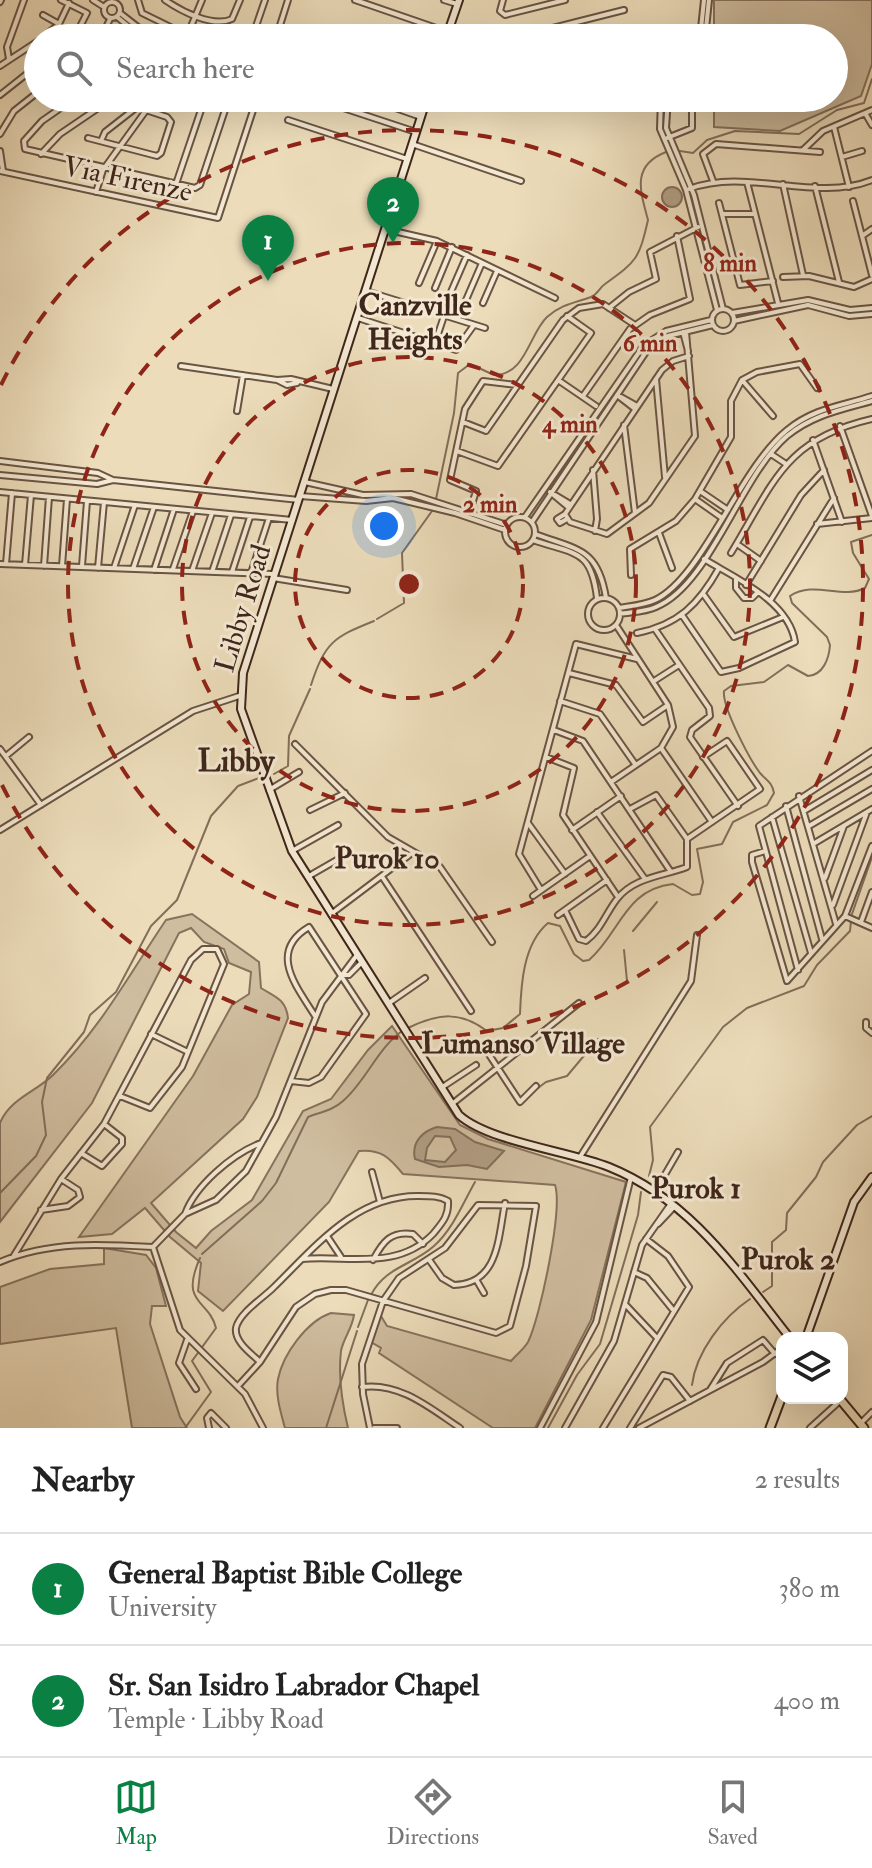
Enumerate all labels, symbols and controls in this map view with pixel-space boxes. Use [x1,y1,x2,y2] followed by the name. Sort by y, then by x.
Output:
[24,24,848,112] search box
[52,46,96,90] icon: search
[116,50,255,87] text: Search here
[60,149,196,210] street label: Via Firenze
[367,177,419,243] pin: 2
[242,215,294,281] pin: 1
[703,248,757,279] text: 8 min
[359,287,472,358] district label: Canzville Heights
[623,328,678,359] text: 6 min
[541,409,598,440] text: 4 min
[463,489,518,520] text: 2 min
[364,506,404,546] your location
[207,540,279,677] street label: Libby Road
[395,570,423,598] centre of rings
[198,741,275,781] district label: Libby
[334,840,440,877] district label: Purok 10
[421,1025,625,1062] district label: Lumanso Village
[651,1170,741,1207] district label: Purok 1
[741,1241,835,1278] district label: Purok 2
[776,1332,848,1404] map controls
[776,1332,848,1404] button: layers
[32,1459,134,1502] text: Nearby
[755,1464,840,1496] text: 2 results
[108,1555,462,1592] text: General Baptist Bible College
[53,1573,63,1605] text: 1
[779,1573,840,1605] text: 380 m
[108,1592,216,1624] text: University
[108,1667,479,1704] text: Sr. San Isidro Labrador Chapel
[51,1685,65,1717] text: 2
[774,1685,840,1717] text: 400 m
[108,1704,324,1736] text: Temple · Libby Road
[114,1775,158,1851] tab: Map
[387,1775,479,1851] tab: Directions
[708,1775,758,1851] tab: Saved

